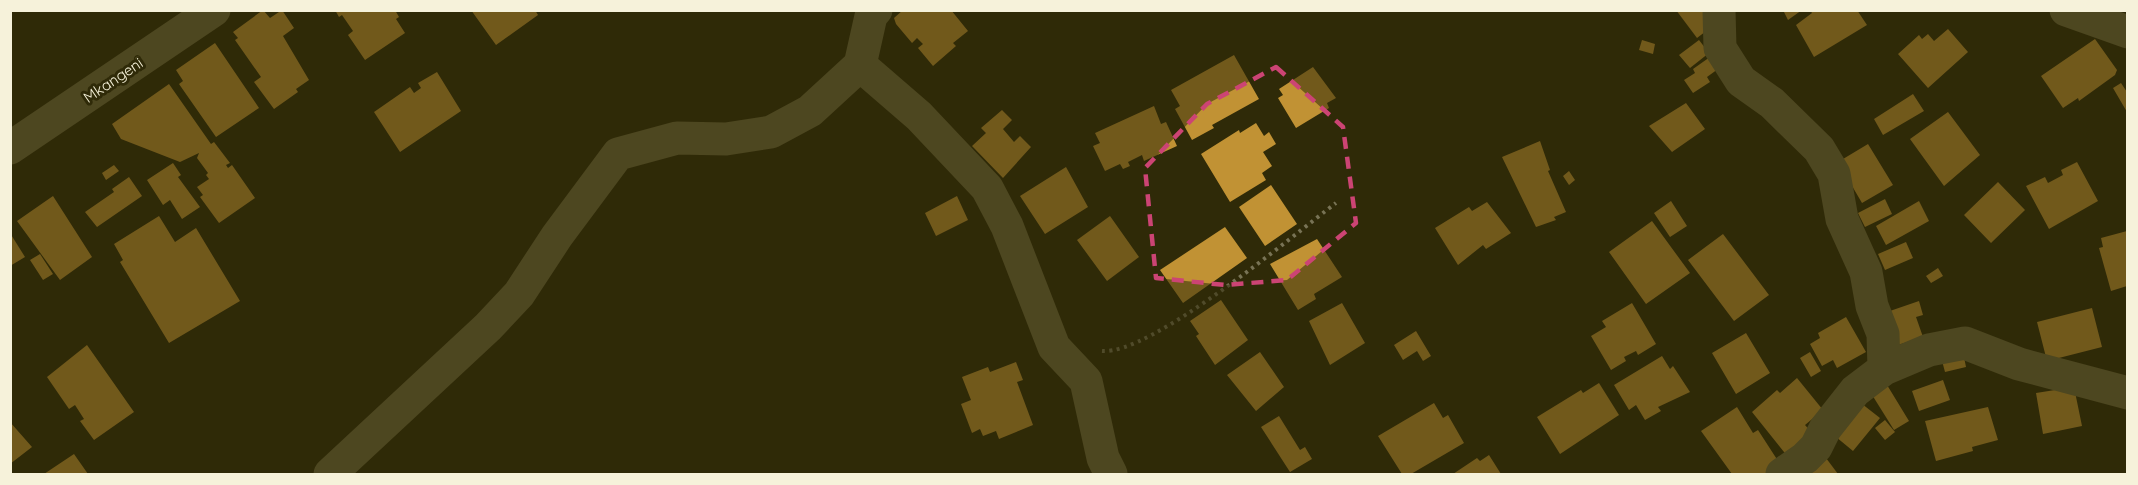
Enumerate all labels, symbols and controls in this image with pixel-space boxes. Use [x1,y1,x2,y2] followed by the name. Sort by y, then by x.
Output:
[80,53,146,107] street label: Mkangeni

